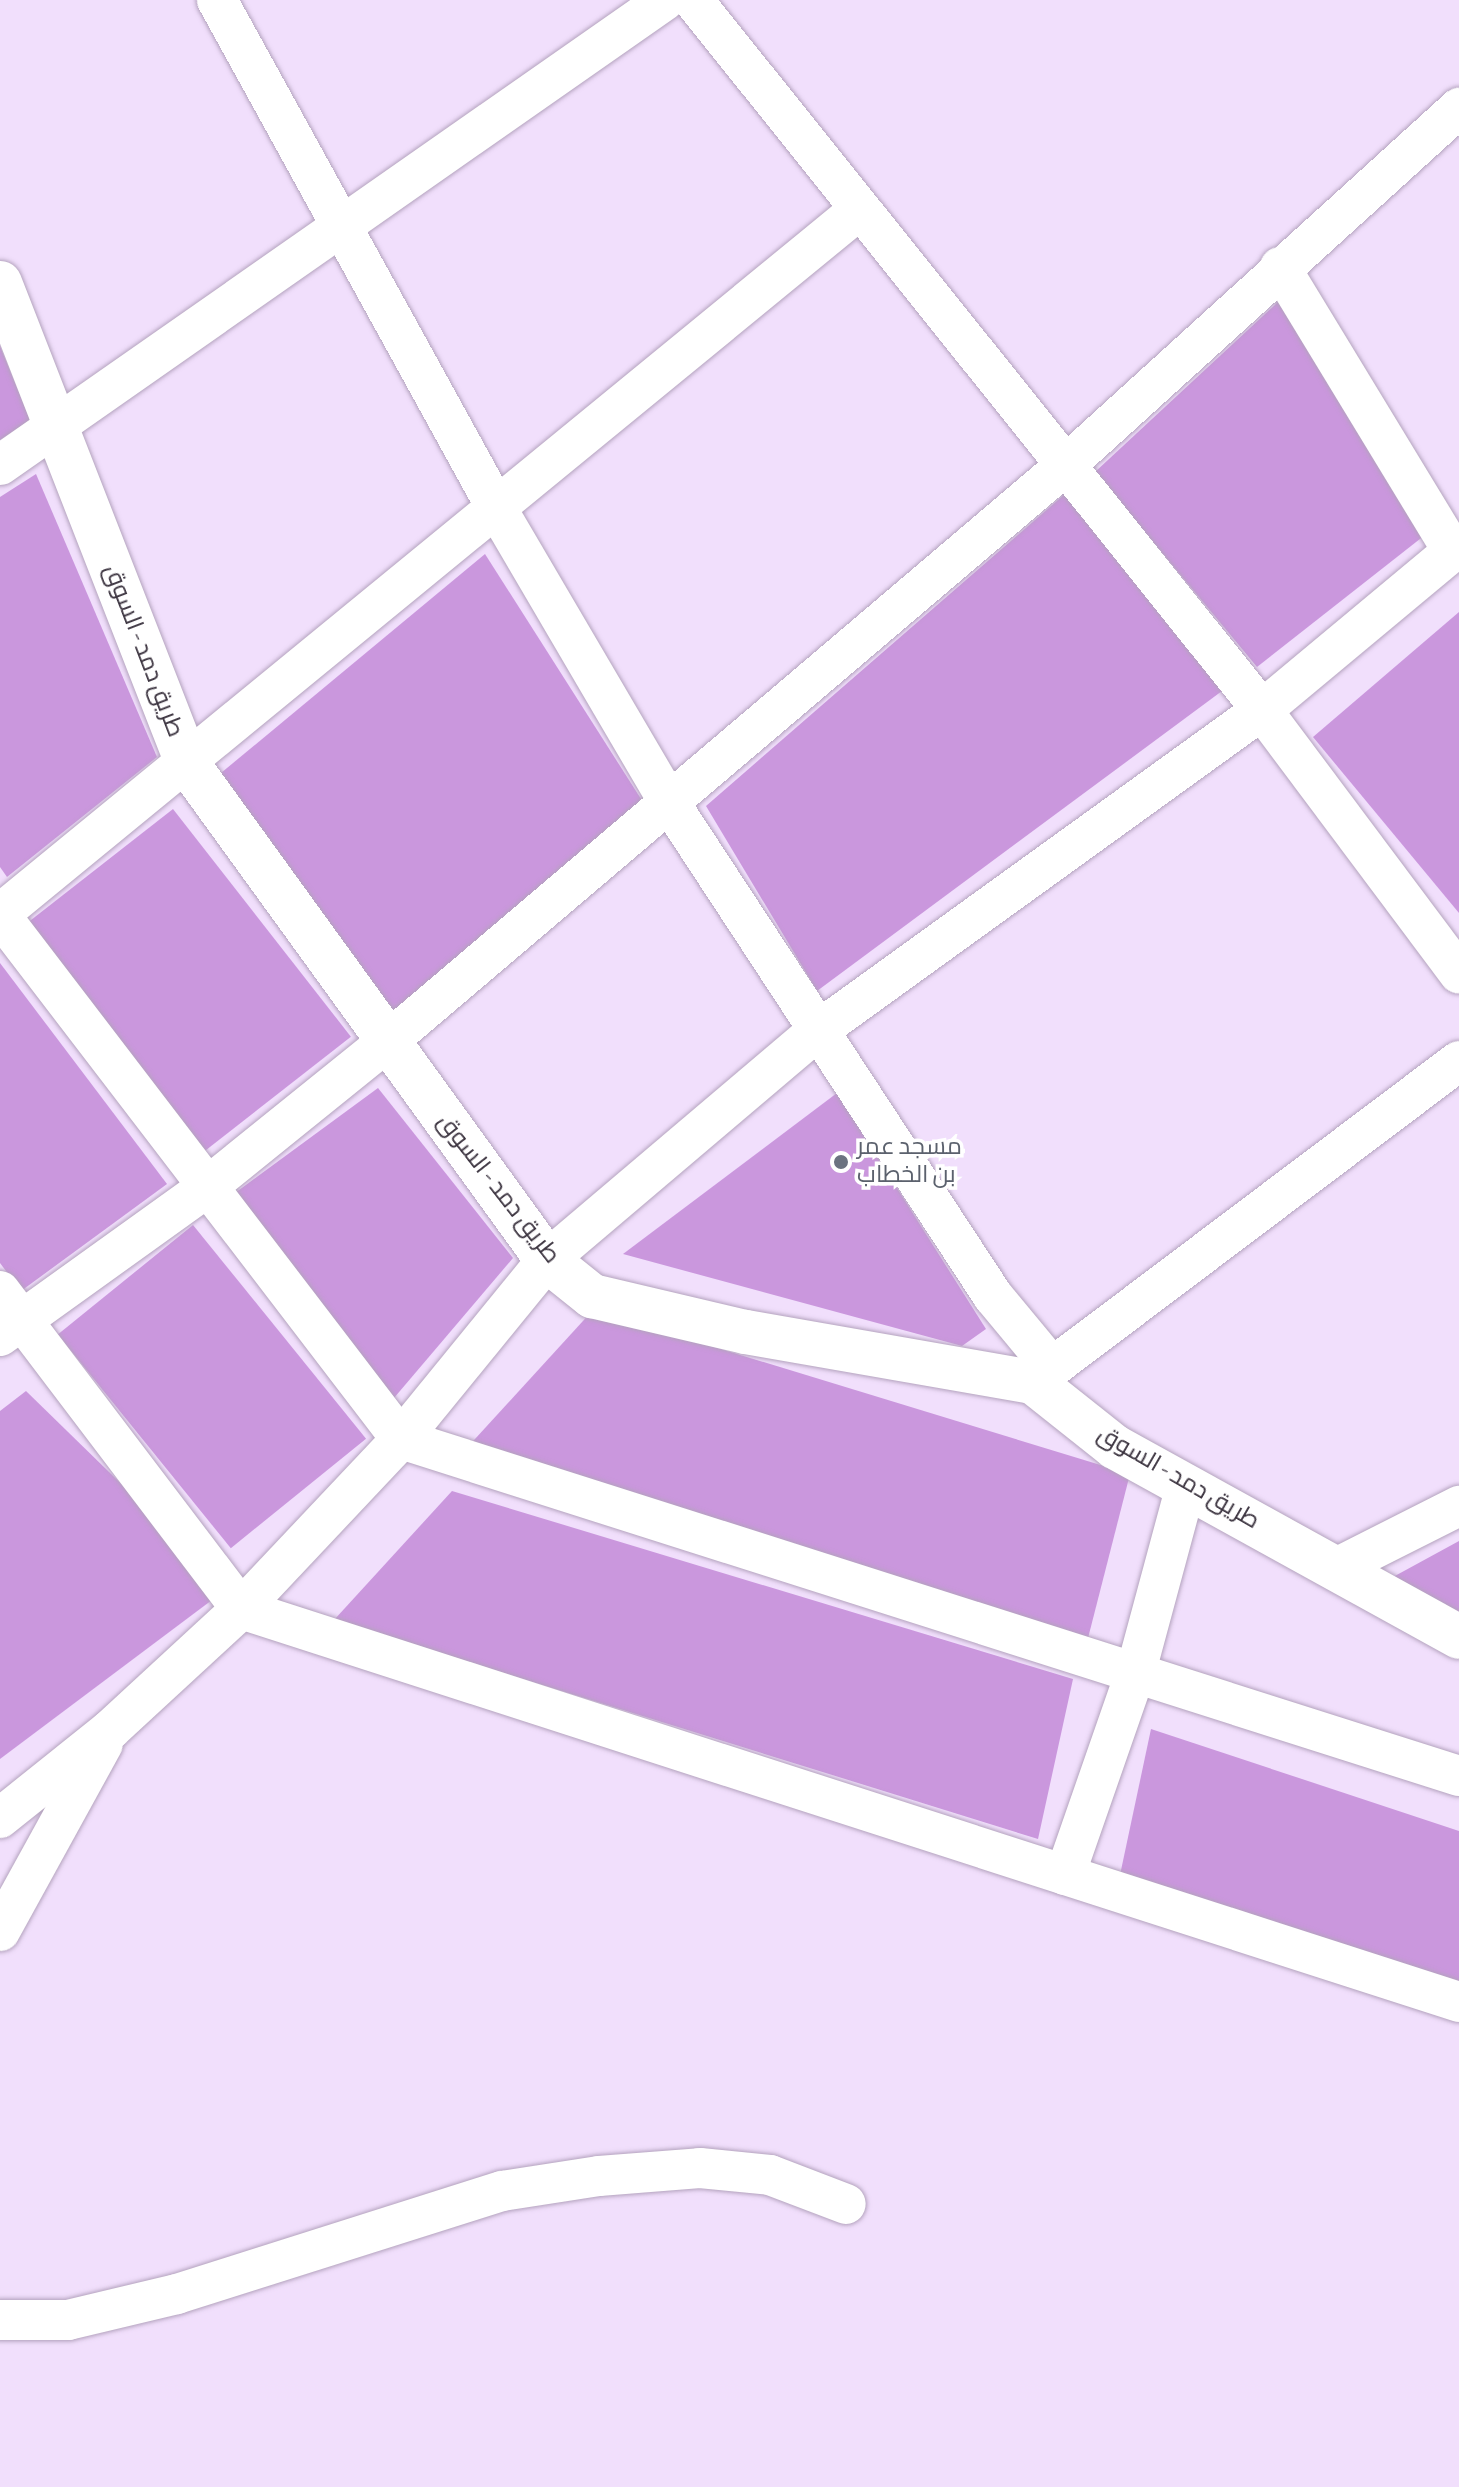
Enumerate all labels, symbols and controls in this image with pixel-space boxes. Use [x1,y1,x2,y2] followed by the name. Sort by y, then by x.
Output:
[97,561,189,741] street label: طريق دمد - السوق
[431,1108,565,1270] street label: طريق دمد - السوق
[857,1134,962,1190] place label: مسجد عمر بن الخطاب
[832,1153,850,1171] marker: مسجد عمر بن الخطاب
[1092,1420,1264,1536] street label: طريق دمد - السوق

